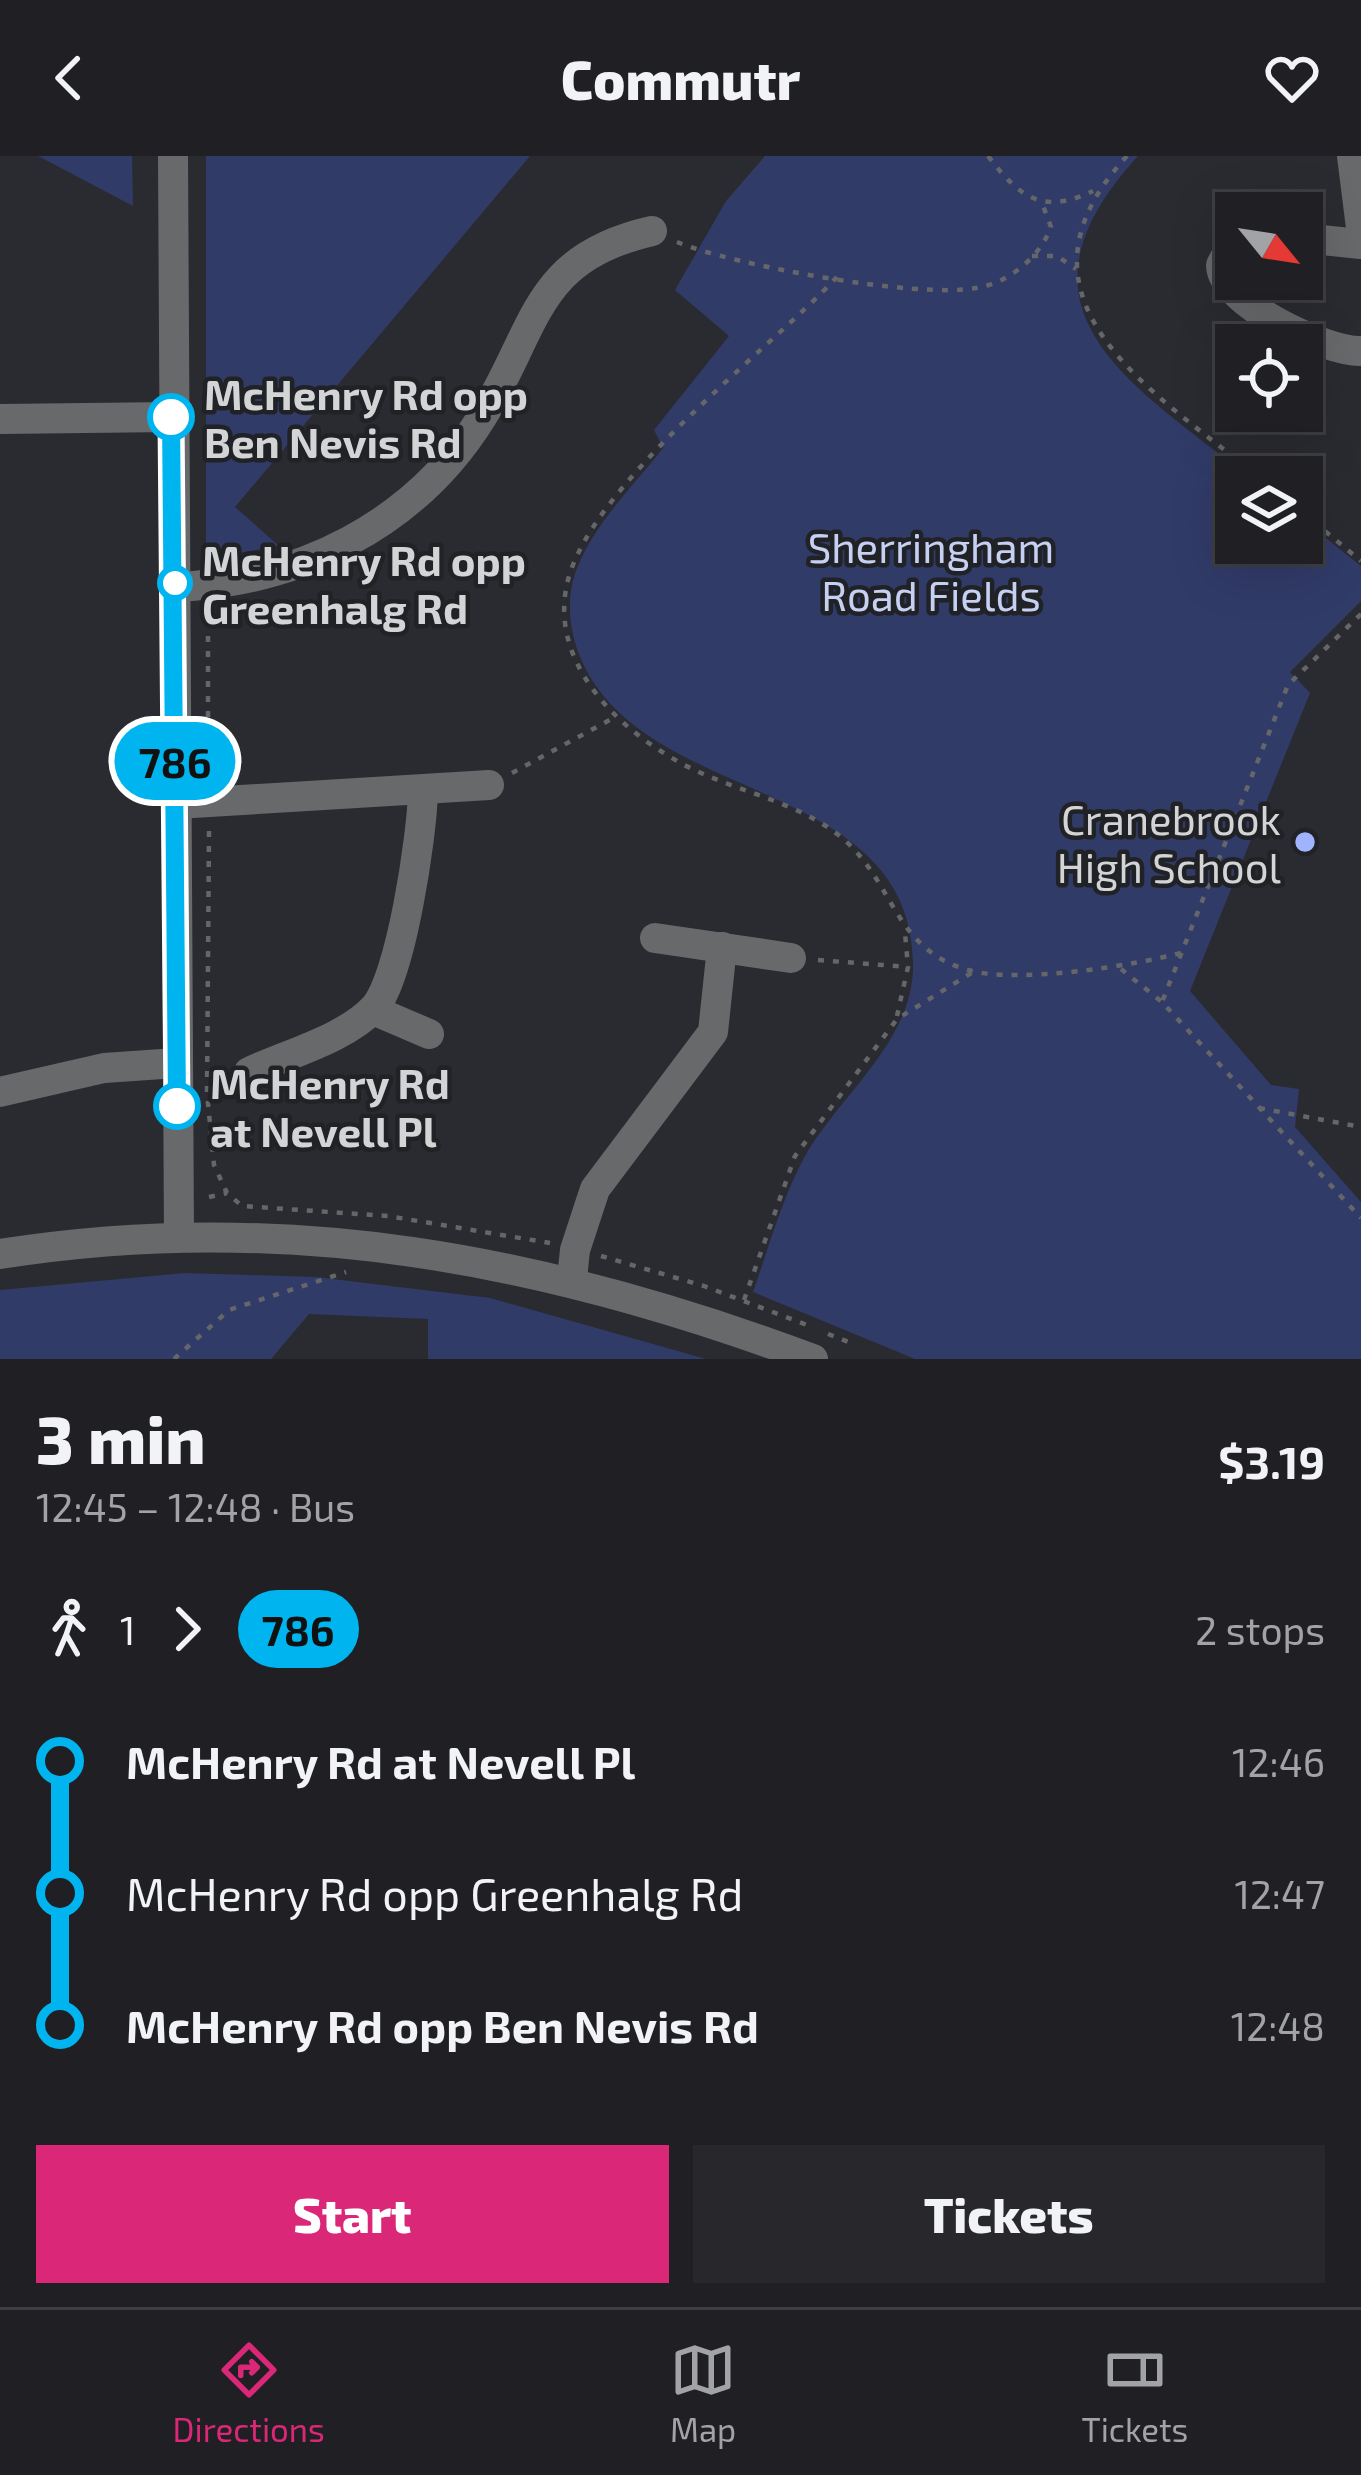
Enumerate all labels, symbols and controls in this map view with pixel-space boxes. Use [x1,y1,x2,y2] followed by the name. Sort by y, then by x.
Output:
[36,45,102,111] icon: back
[1259,45,1325,111] icon: heart
[561,46,800,111] text: Commutr
[1215,192,1323,300] north arrow
[1215,192,1323,564] map controls
[1215,324,1323,432] button: locate
[204,368,528,466] place label: McHenry Rd opp Ben Nevis Rd
[149,395,193,439] marker: McHenry Rd opp Ben Nevis Rd
[1215,456,1323,564] button: layers
[808,521,1054,619] park label: Sherringham Road Fields
[202,534,526,632] place label: McHenry Rd opp Greenhalg Rd
[159,567,191,599] marker: McHenry Rd opp Greenhalg Rd
[106,722,244,800] line badge: 786
[138,736,212,786] text: 786
[1057,793,1282,891] place label: Cranebrook High School
[1292,829,1318,855] marker: Cranebrook High School
[210,1057,450,1155] place label: McHenry Rd at Nevell Pl
[155,1084,199,1128] marker: McHenry Rd at Nevell Pl
[36,1398,206,1477] text: 3 min
[1218,1434,1325,1488] text: $3.19
[36,1483,355,1530] text: 12:45 – 12:48 · Bus
[36,1596,102,1662] icon: walk
[154,1596,220,1662] icon: forward
[262,1604,335,1654] text: 786
[120,1606,136,1653] text: 1
[1195,1606,1325,1653] text: 2 stops
[126,1734,635,1788] text: McHenry Rd at Nevell Pl
[1232,1738,1325,1785] text: 12:46
[126,1866,743,1920] text: McHenry Rd opp Greenhalg Rd
[1234,1870,1325,1917] text: 12:47
[126,1998,759,2052] text: McHenry Rd opp Ben Nevis Rd
[1231,2002,1325,2049] text: 12:48
[36,2145,669,2283] button: Start
[693,2145,1325,2283] button: Tickets
[173,2337,325,2449] tab: Directions
[670,2337,736,2449] tab: Map
[1081,2337,1188,2449] tab: Tickets

